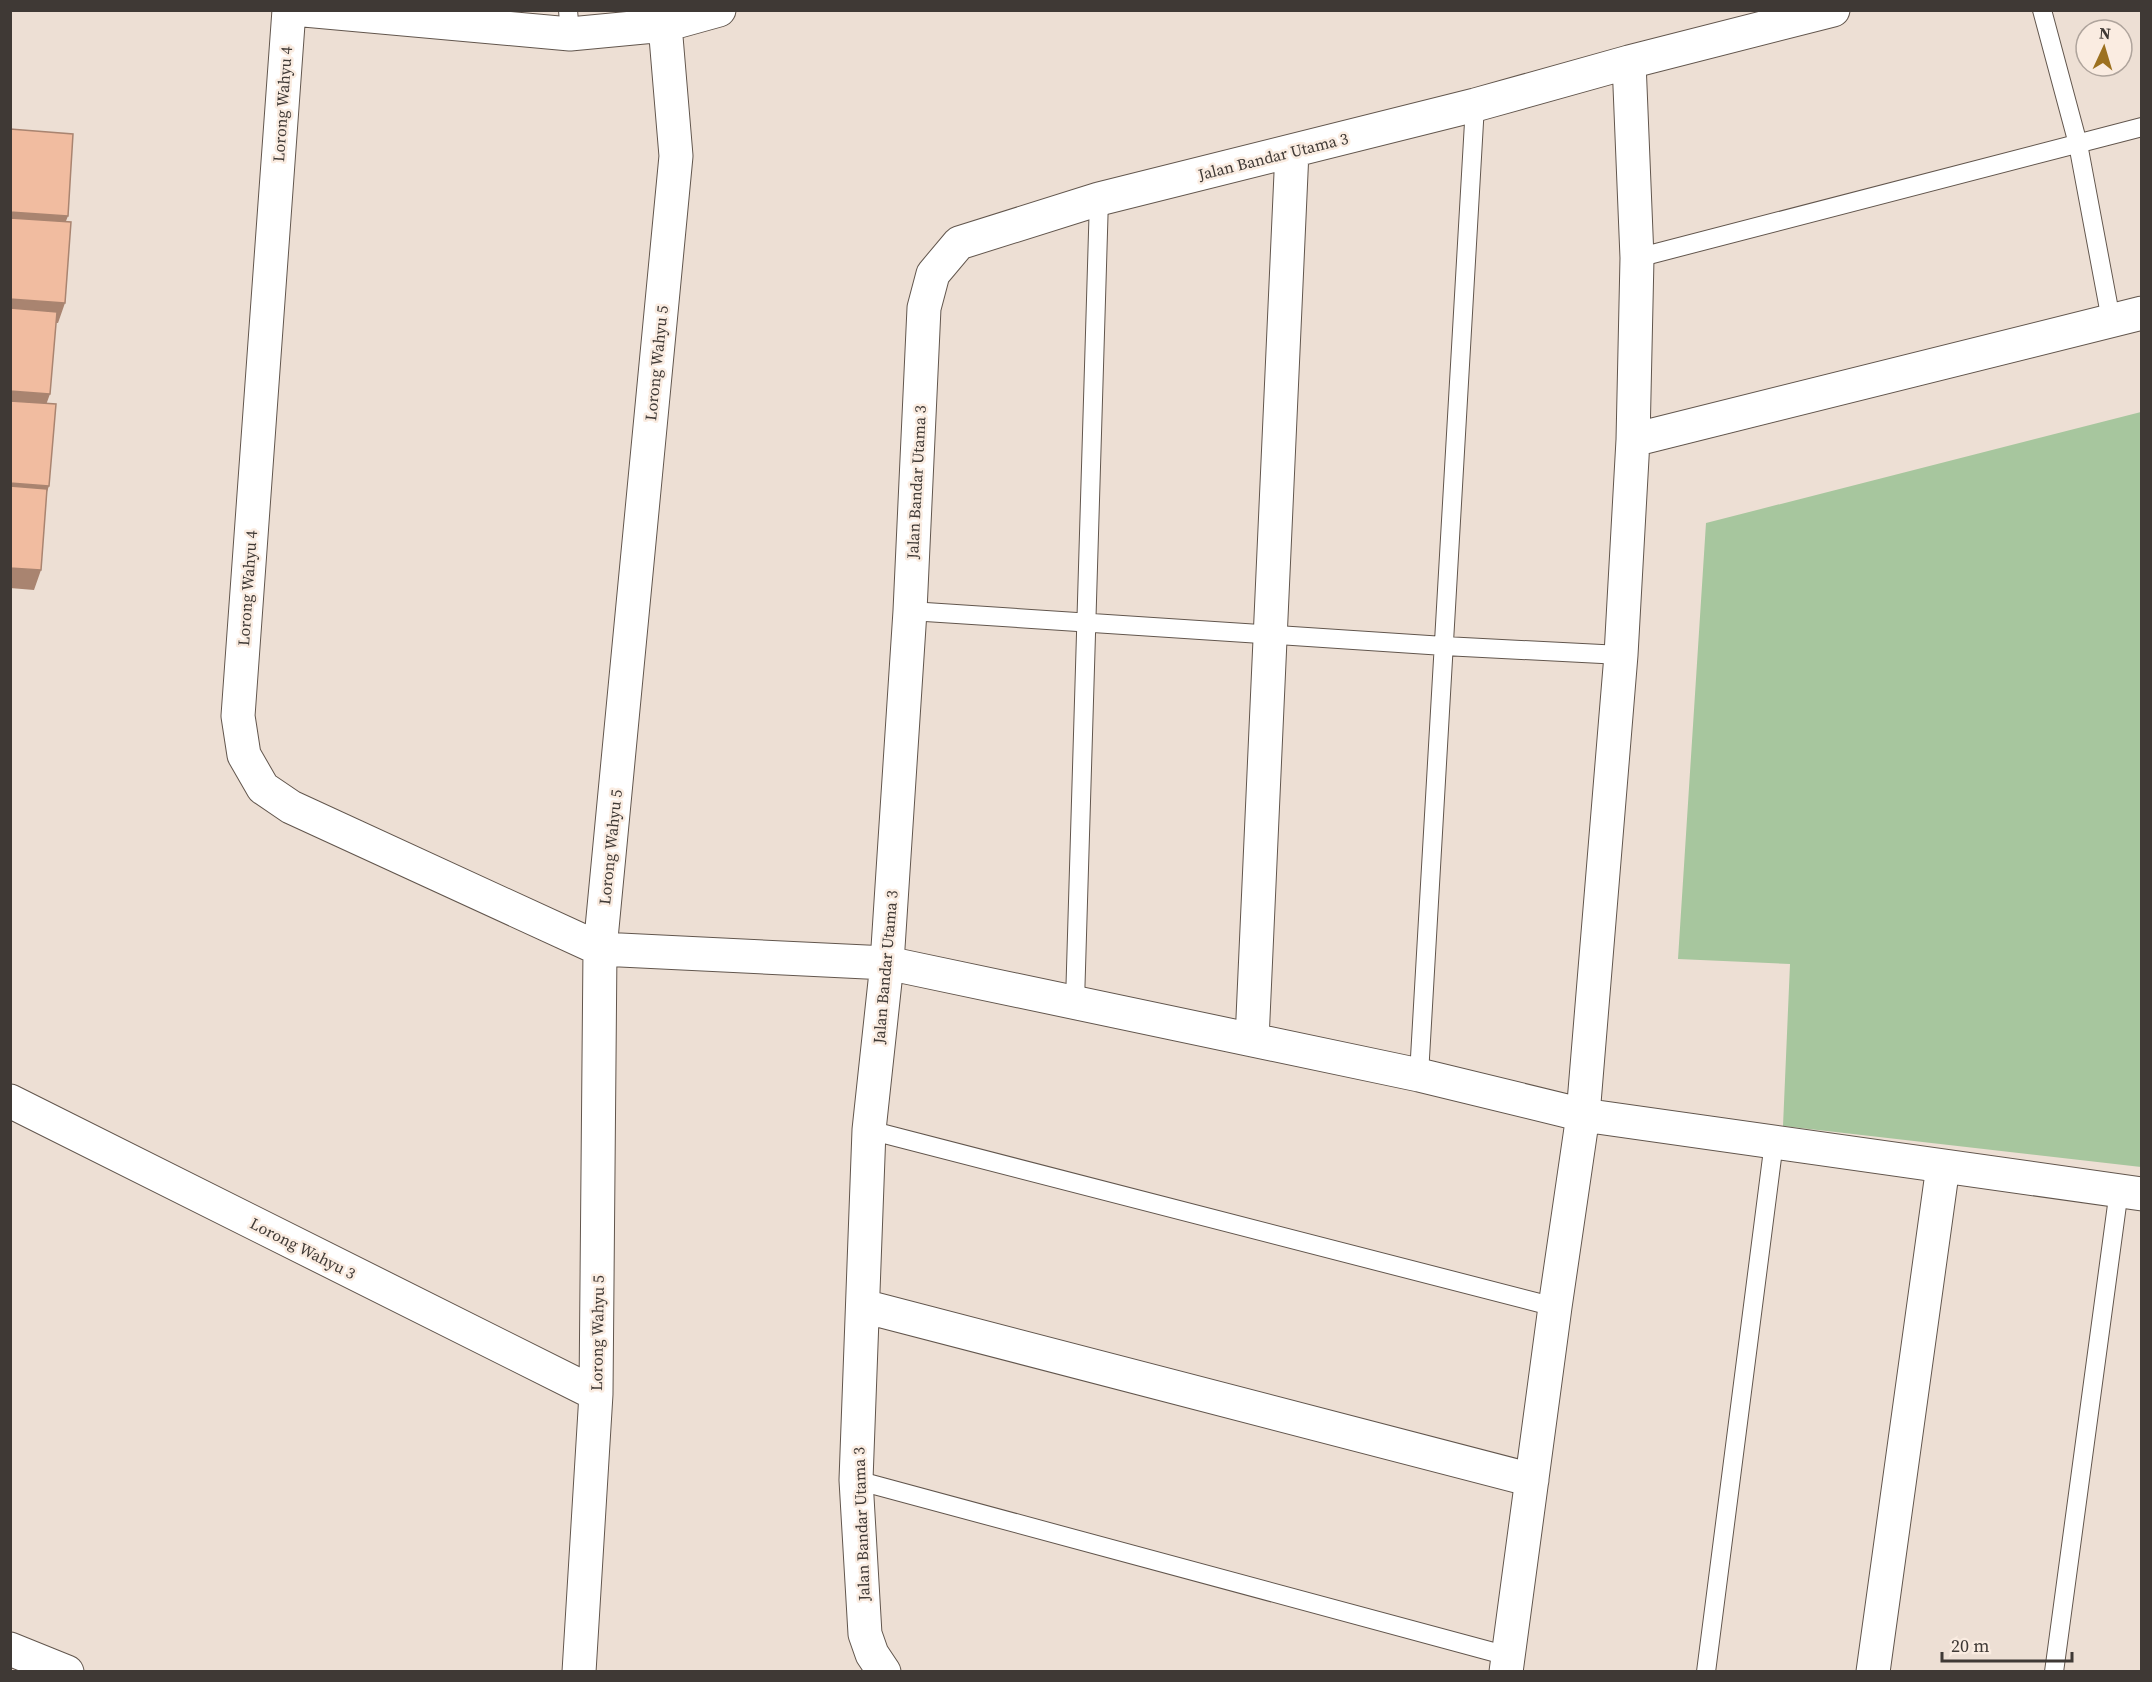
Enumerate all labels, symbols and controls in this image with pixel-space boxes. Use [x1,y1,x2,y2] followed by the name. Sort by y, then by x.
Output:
[2074,18,2134,78] north arrow
[2098,22,2112,44] text: N
[267,45,297,163] street label: Lorong Wahyu 4
[1195,127,1350,186] street label: Jalan Bandar Utama 3
[639,304,673,422] street label: Lorong Wahyu 5
[901,405,931,560] street label: Jalan Bandar Utama 3
[232,529,262,647] street label: Lorong Wahyu 4
[593,788,627,906] street label: Lorong Wahyu 5
[867,889,903,1046] street label: Jalan Bandar Utama 3
[246,1212,360,1284] street label: Lorong Wahyu 3
[585,1275,609,1391] street label: Lorong Wahyu 5
[847,1447,875,1602] street label: Jalan Bandar Utama 3
[1942,1625,2072,1663] scale bar
[1951,1633,1989,1658] text: 20 m

